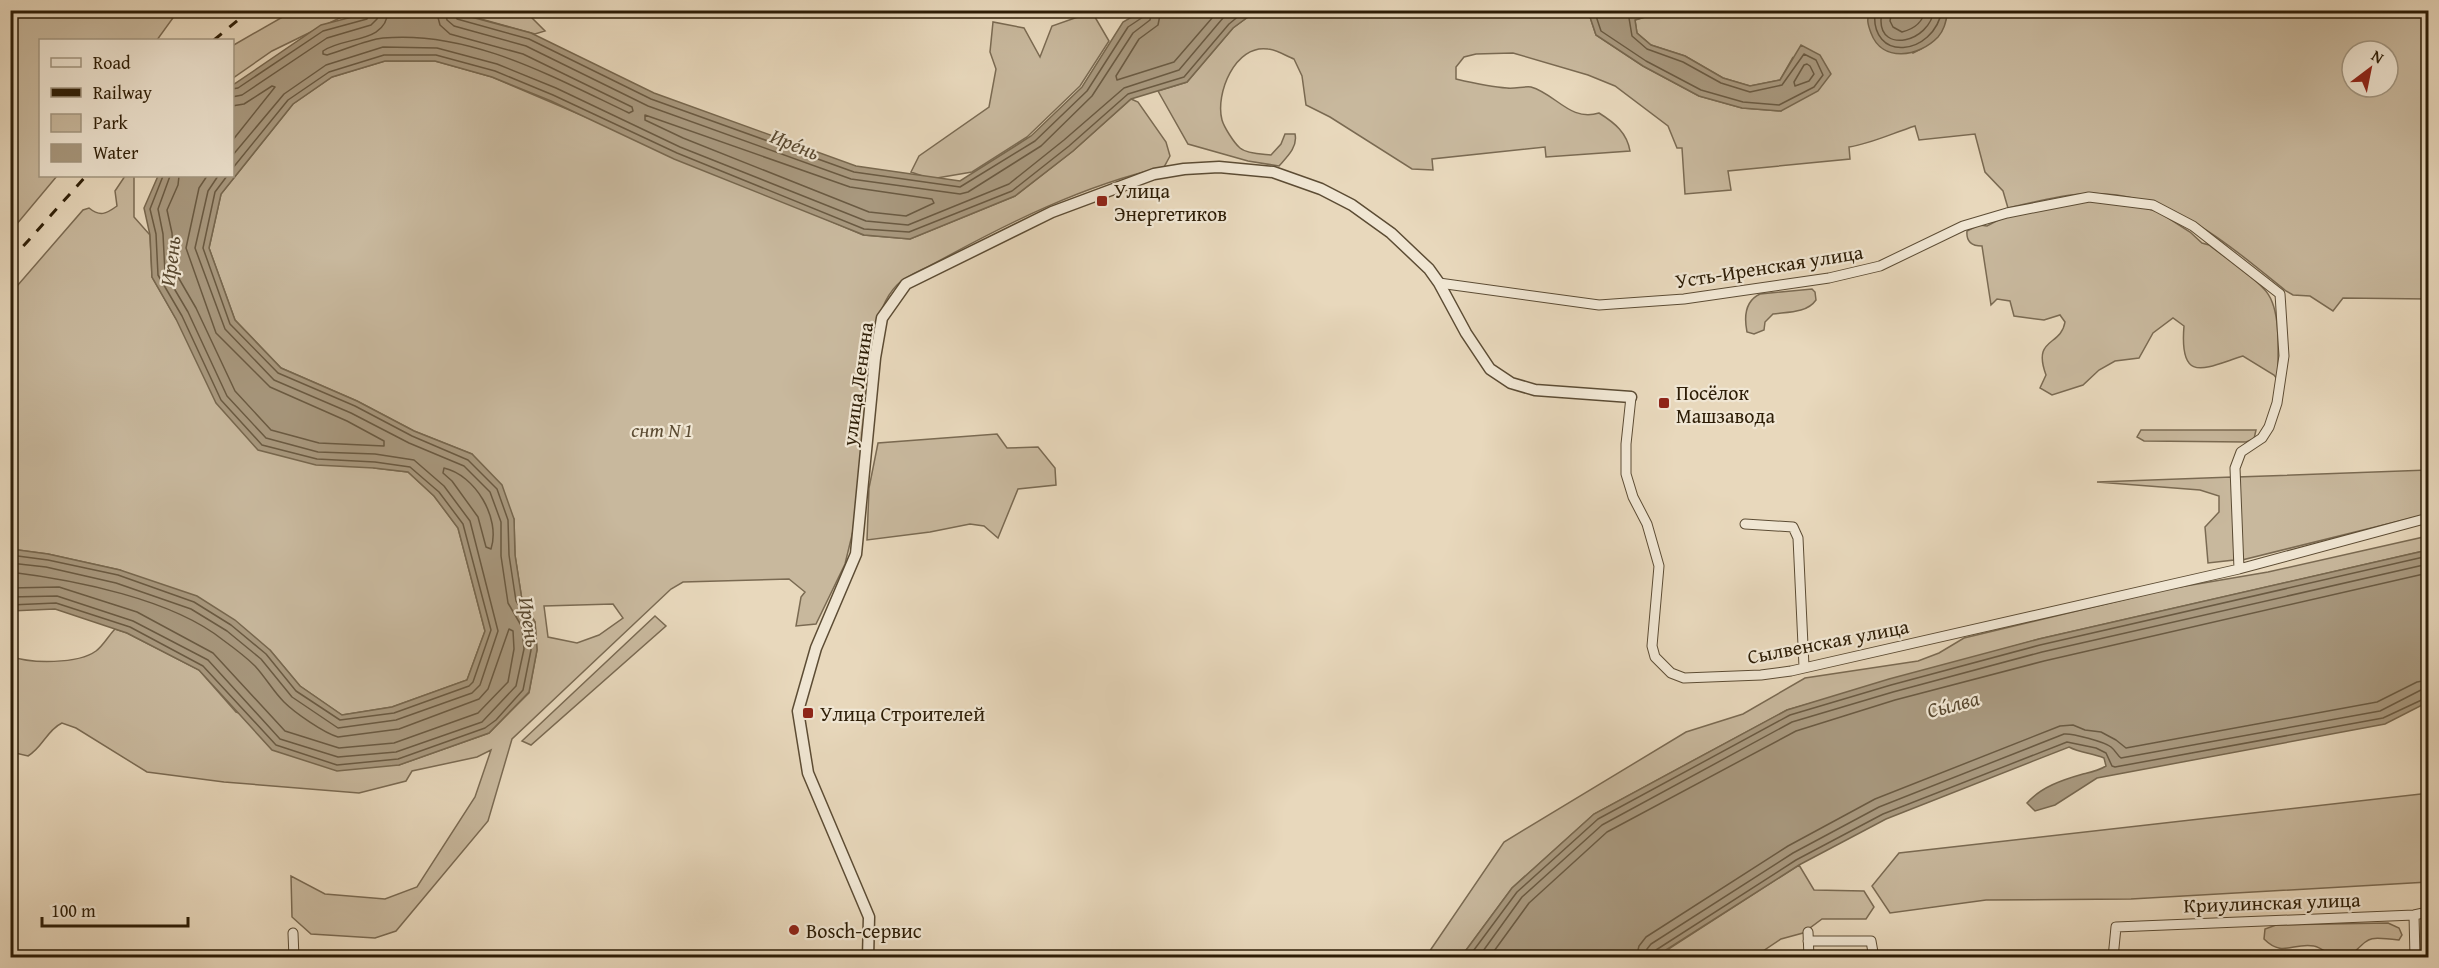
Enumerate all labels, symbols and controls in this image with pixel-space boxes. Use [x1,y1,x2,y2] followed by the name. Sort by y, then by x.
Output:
[39,39,234,177] legend
[2340,39,2400,99] north arrow
[2367,43,2389,69] text: N
[93,49,131,76] text: Road
[93,79,152,106] text: Railway
[93,109,129,136] text: Park
[766,120,824,168] water label: Ире́нь
[93,139,139,166] text: Water
[1114,176,1227,228] place label: Улица Энергетиков
[1095,194,1109,208] marker: Улица Энергетиков
[152,234,188,288] water label: Ирень
[1673,237,1865,295] street label: Усть-Иренская улица
[834,320,880,449] street label: улица Ленина
[1676,378,1775,430] place label: Посёлок Машзавода
[1657,396,1671,410] marker: Посёлок Машзавода
[631,415,693,444] park label: снт N 1
[511,595,549,649] water label: Ирень
[1745,611,1912,671] street label: Сылвенская улица
[1923,682,1983,726] water label: Сы́лва
[820,699,985,728] place label: Улица Строителей
[801,706,815,720] marker: Улица Строителей
[2183,884,2361,920] street label: Криулинская улица
[42,890,188,928] scale bar
[51,897,96,924] text: 100 m
[806,916,922,945] place label: Bosch-сервис
[787,923,801,937] marker: Bosch-сервис

